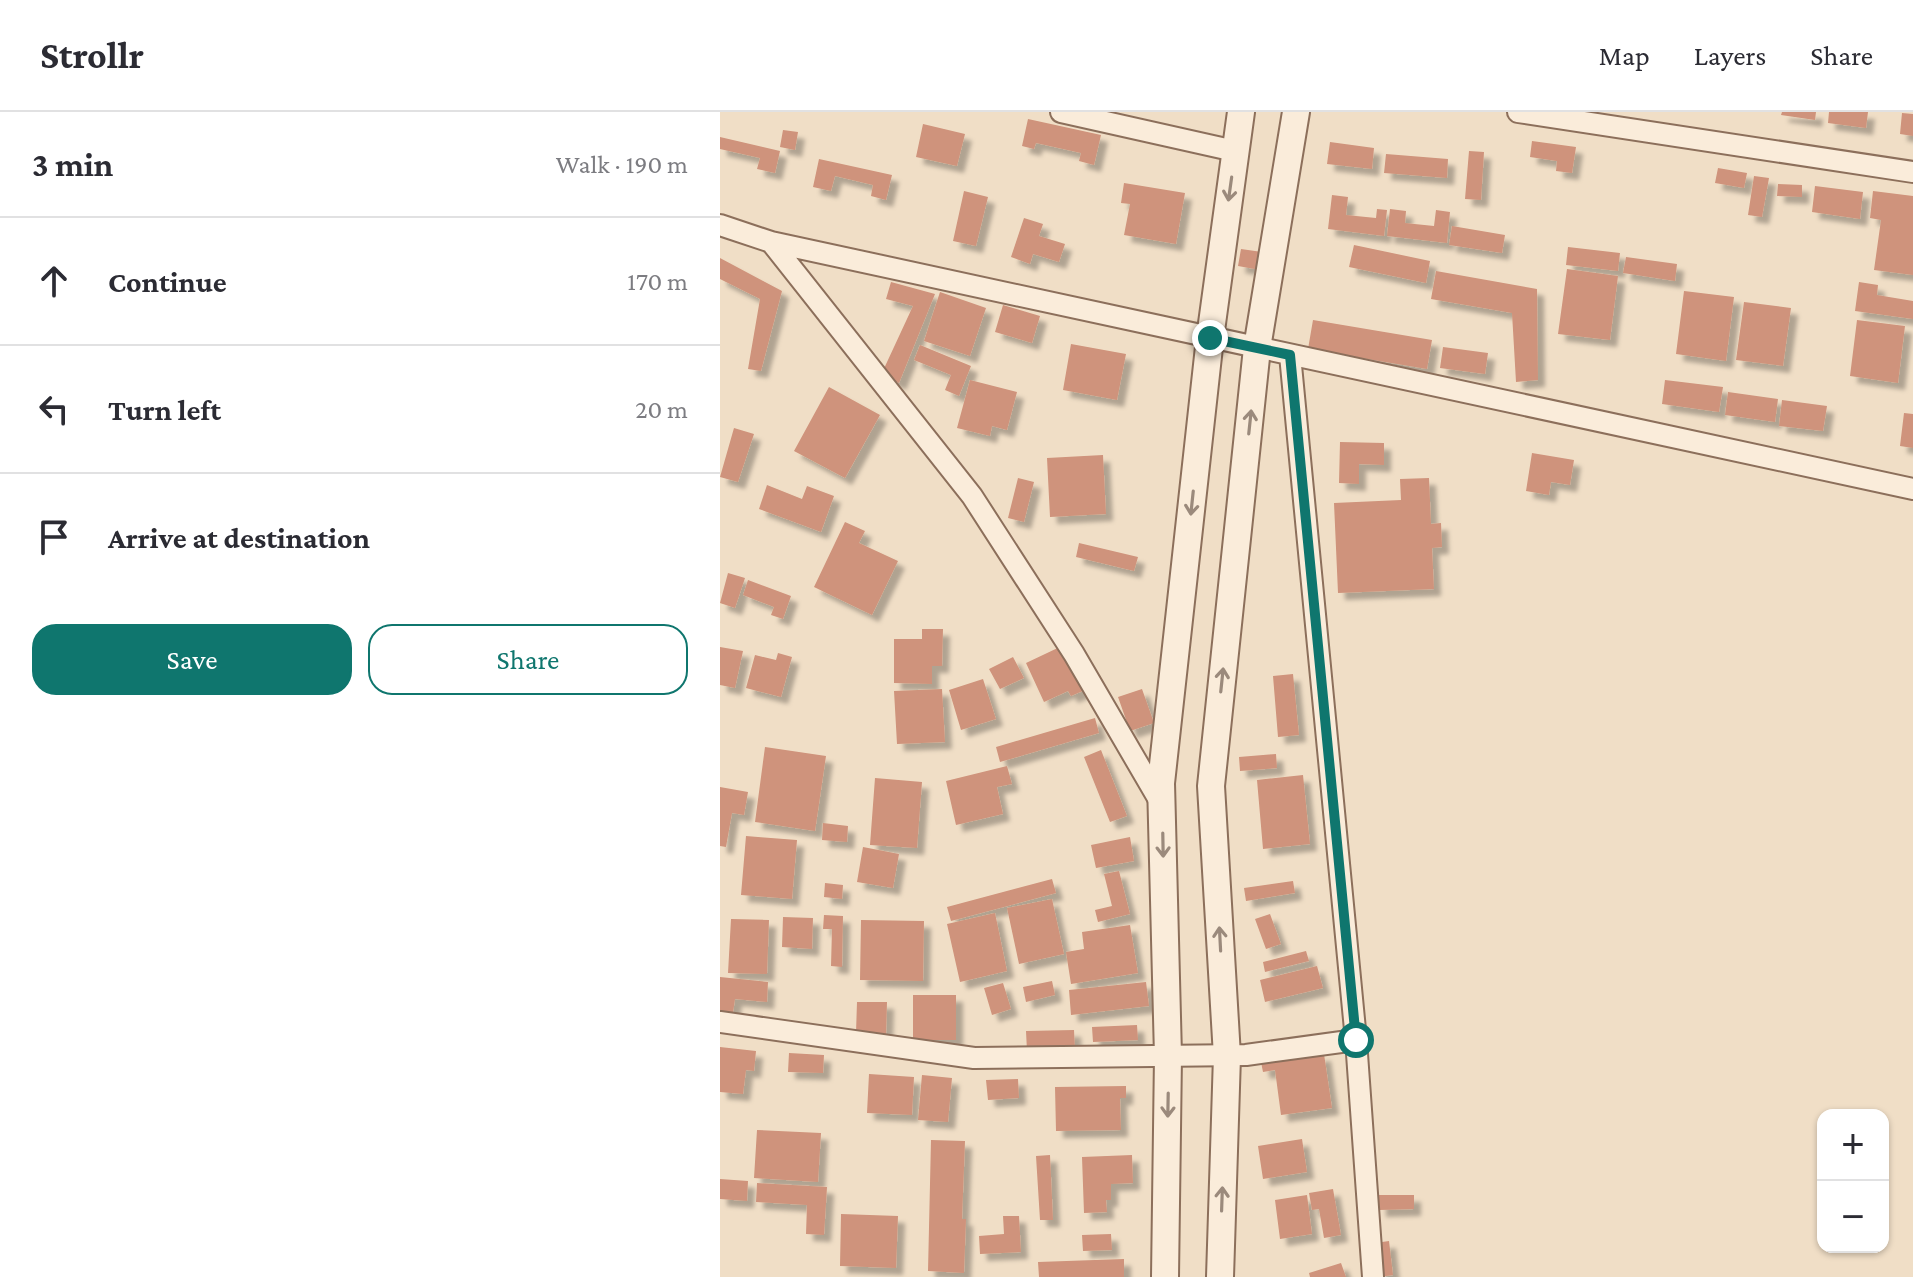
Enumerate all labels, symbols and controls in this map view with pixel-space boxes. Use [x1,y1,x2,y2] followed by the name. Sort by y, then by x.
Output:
[40,34,144,76] text: Strollr
[1599,40,1650,71] text: Map
[1694,40,1766,71] text: Layers
[1810,40,1873,71] text: Share
[32,146,113,183] text: 3 min
[556,150,688,179] text: Walk · 190 m
[1222,176,1237,201] one-way arrow
[32,259,76,303] icon: ahead
[108,265,227,298] text: Continue
[627,267,688,296] text: 170 m
[1192,320,1228,356] route end
[32,387,76,431] icon: left
[108,393,221,426] text: Turn left
[635,395,688,424] text: 20 m
[1242,409,1257,436] one-way arrow
[1185,489,1200,516] one-way arrow
[32,515,76,559] icon: arrive
[108,521,370,554] text: Arrive at destination
[32,624,352,695] button: Save
[368,624,688,695] button: Share
[1215,667,1230,694] one-way arrow
[1156,831,1171,858] one-way arrow
[1212,926,1227,953] one-way arrow
[1338,1022,1374,1058] route start
[1160,1091,1175,1118] one-way arrow
[1817,1109,1889,1253] map controls
[1817,1109,1889,1181] button: +
[1817,1181,1889,1253] button: −
[1215,1186,1230,1213] one-way arrow

